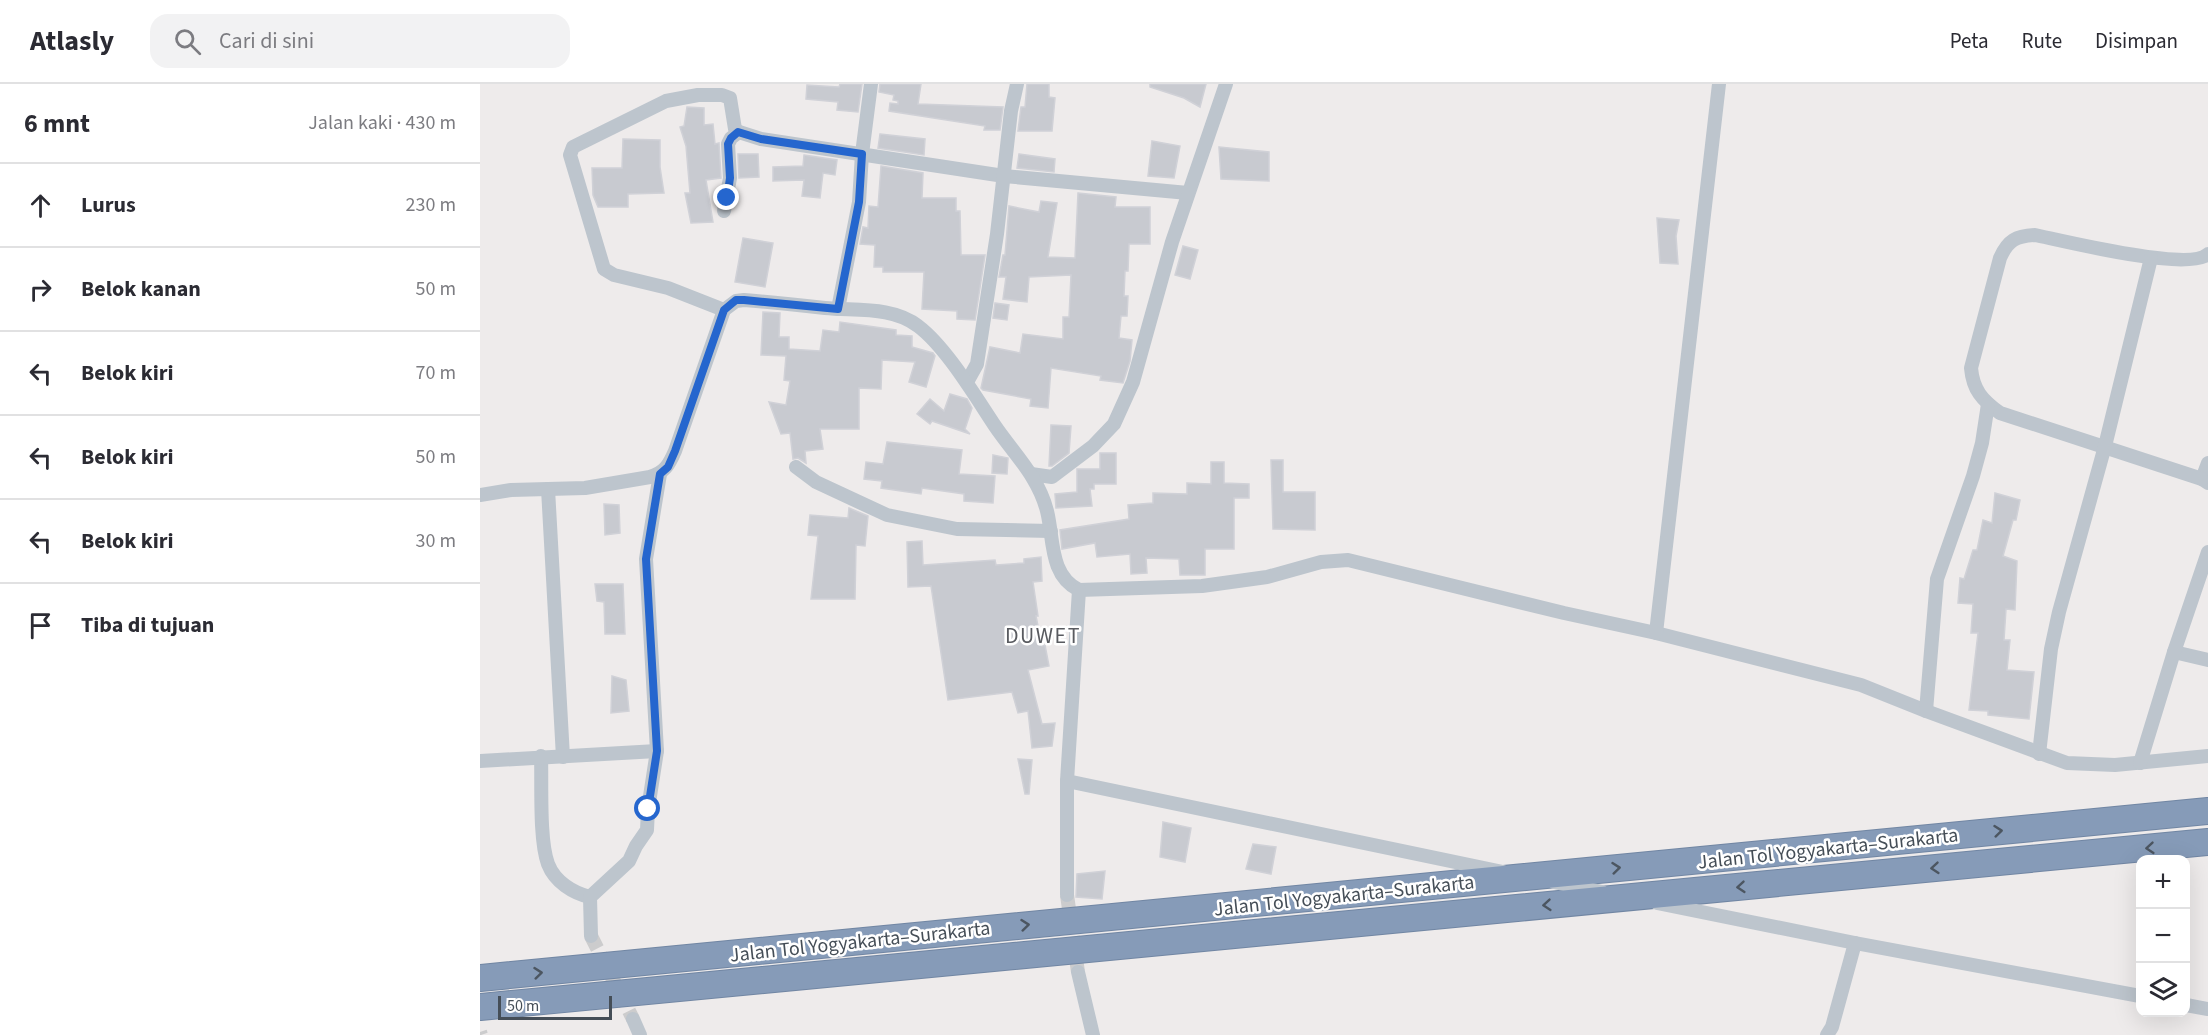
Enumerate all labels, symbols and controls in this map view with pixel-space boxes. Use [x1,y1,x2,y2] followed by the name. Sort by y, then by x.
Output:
[150,14,570,68] search box
[30,21,114,61] text: Atlasly
[171,25,204,58] icon: search
[219,25,314,57] text: Cari di sini
[1950,26,1988,56] text: Peta
[2021,26,2062,56] text: Rute
[2095,26,2178,56] text: Disimpan
[24,105,90,142] text: 6 mnt
[308,109,456,137] text: Jalan kaki · 430 m
[713,184,739,210] route end
[24,189,57,222] icon: ahead
[81,189,136,221] text: Lurus
[406,191,456,219] text: 230 m
[24,273,57,306] icon: right
[81,273,201,305] text: Belok kanan
[416,275,456,303] text: 50 m
[24,357,57,390] icon: left
[81,357,174,389] text: Belok kiri
[416,359,456,387] text: 70 m
[24,441,57,474] icon: left
[81,441,174,473] text: Belok kiri
[416,443,456,471] text: 50 m
[24,525,57,558] icon: left
[81,525,174,557] text: Belok kiri
[416,527,456,555] text: 30 m
[24,609,57,642] icon: arrive
[81,609,214,641] text: Tiba di tujuan
[1005,620,1081,652] district label: DUWET
[634,795,660,821] route start
[1697,821,1960,877] street label: Jalan Tol Yogyakarta–Surakarta
[1994,825,2003,838] one-way arrow
[2145,841,2154,854] one-way arrow
[2136,855,2190,1017] map controls
[2136,855,2190,909] button: +
[1930,861,1939,874] one-way arrow
[1612,862,1621,875] one-way arrow
[1213,868,1476,924] street label: Jalan Tol Yogyakarta–Surakarta
[1736,880,1745,893] one-way arrow
[1542,898,1551,911] one-way arrow
[2136,909,2190,963] button: −
[729,914,992,970] street label: Jalan Tol Yogyakarta–Surakarta
[1020,919,1029,932] one-way arrow
[2136,963,2190,1017] button: layers
[534,967,543,980] one-way arrow
[498,993,612,1020] scale bar
[507,995,539,1017] text: 50 m

